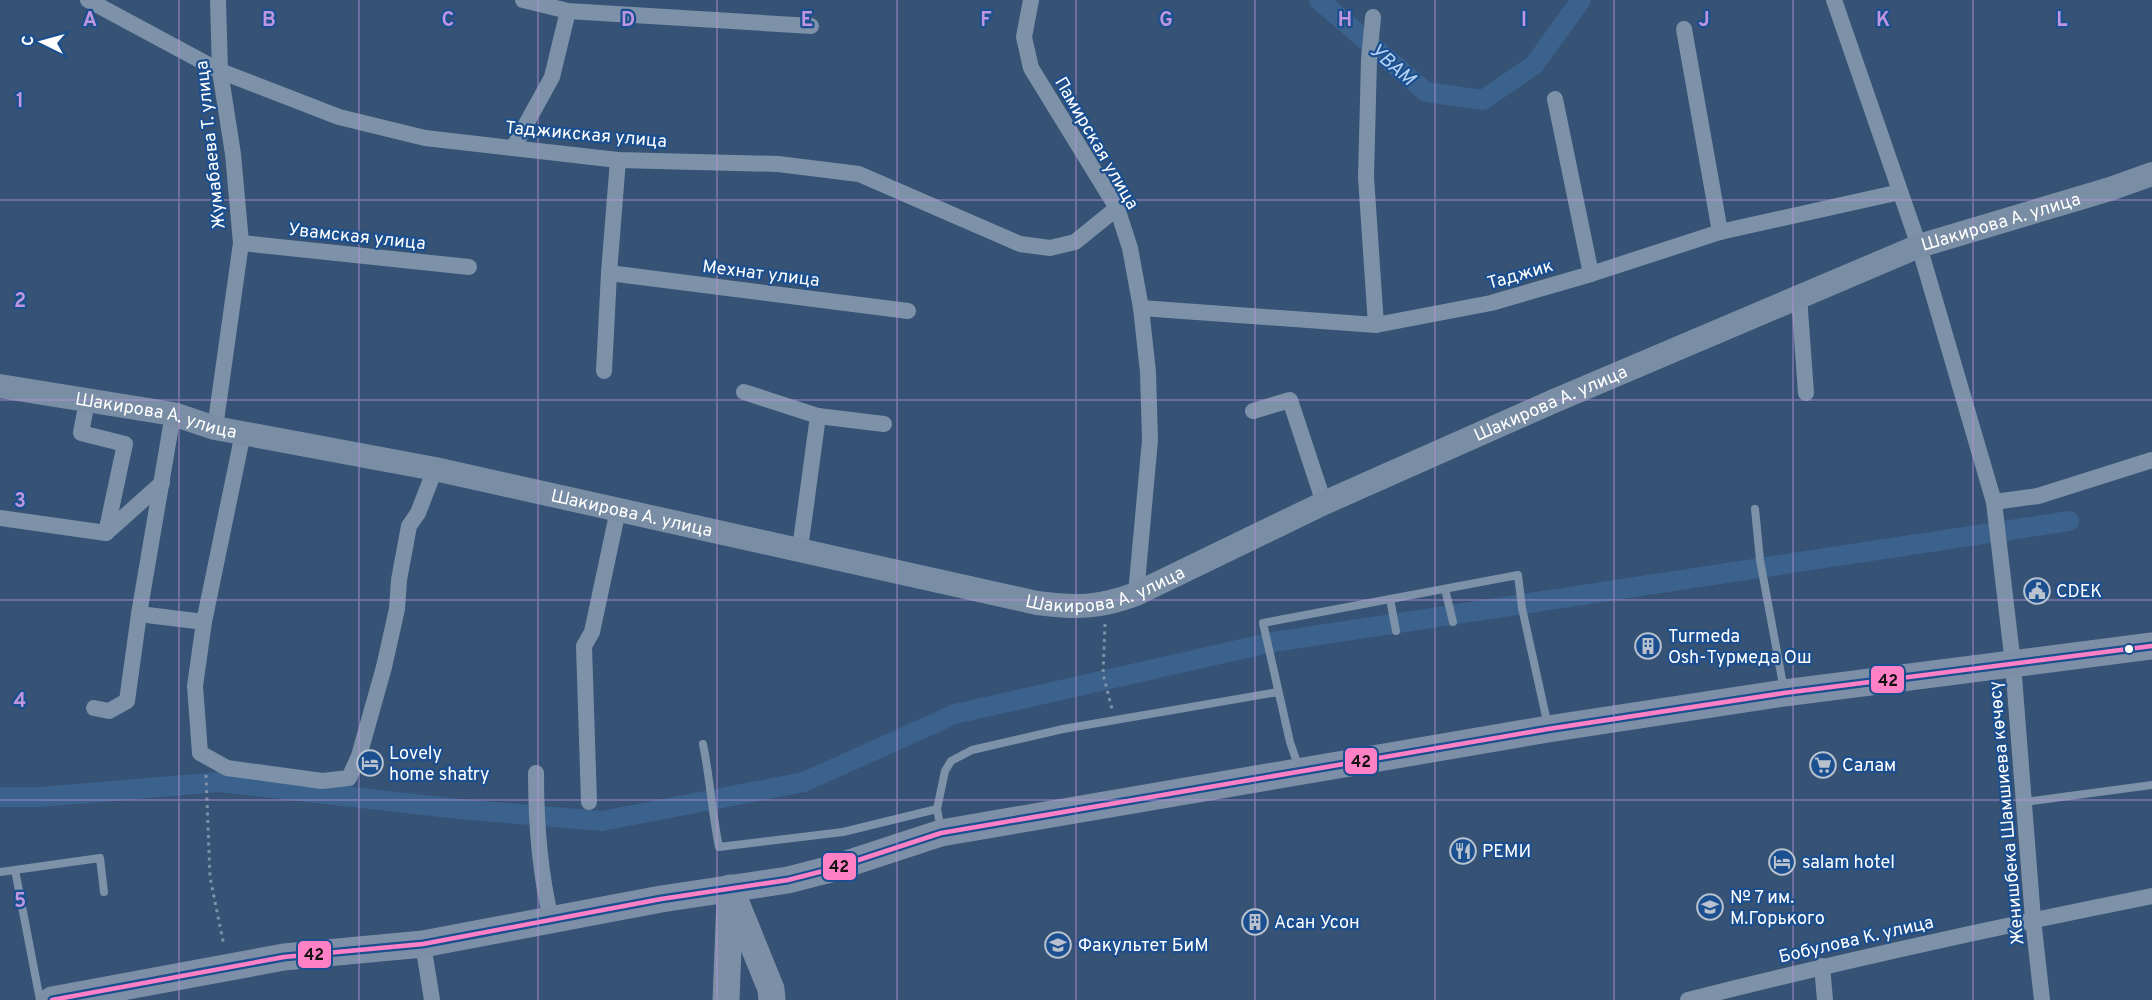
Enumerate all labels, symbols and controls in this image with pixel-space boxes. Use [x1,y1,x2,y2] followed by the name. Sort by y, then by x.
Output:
[83,8,97,34] text: A
[262,8,276,34] text: B
[442,8,454,34] text: C
[621,8,635,34] text: D
[801,8,813,34] text: E
[980,8,992,34] text: F
[1159,8,1173,34] text: G
[1338,8,1352,34] text: H
[1521,8,1527,34] text: I
[1698,8,1710,34] text: J
[1876,8,1890,34] text: K
[2056,8,2068,34] text: L
[12,12,72,72] north arrow
[19,35,39,47] text: С
[1363,39,1421,94] water label: УВАМ
[191,59,232,230] street label: Жумабаева Т. улица
[1048,73,1143,214] street label: Памирская улица
[16,89,24,115] text: 1
[504,117,668,154] street label: Таджикская улица
[1919,188,2083,258] street label: Шакирова А. улица
[287,219,427,256] street label: Увамская улица
[1485,255,1556,296] street label: Таджик
[701,256,821,293] street label: Мехнат улица
[14,289,26,315] text: 2
[1471,361,1631,448] street label: Шакирова А. улица
[73,388,238,445] street label: Шакирова А. улица
[549,485,715,543] street label: Шакирова А. улица
[14,489,26,515] text: 3
[1023,562,1189,619] street label: Шакирова А. улица
[2022,576,2052,606] public building icon: CDEK
[2056,581,2102,604] place label: CDEK
[1668,626,1812,670] place label: Turmeda Osh-Турмеда Ош
[1633,631,1663,661] building icon: Turmeda Osh-Турмеда Ош
[2123,643,2135,655] unlabelled marker
[1870,665,1905,694] line badge: 42
[1878,672,1898,692] text: 42
[1984,680,2030,946] street label: Женишбека Шамшиева көчөсү
[14,689,26,715] text: 4
[389,743,489,787] place label: Lovely home shatry
[1344,747,1378,775] line badge: 42
[355,748,385,778] hotel icon: Lovely home shatry
[1808,750,1838,780] supermarket icon: Салам
[1351,753,1371,773] text: 42
[1842,755,1896,778] place label: Салам
[1448,836,1478,866] restaurant icon: РЕМИ
[1482,841,1531,864] place label: РЕМИ
[1767,847,1797,877] hotel icon: salam hotel
[822,852,857,881] line badge: 42
[1802,852,1895,875] place label: salam hotel
[829,858,849,878] text: 42
[1730,887,1825,931] place label: № 7 им. М.Горького
[14,889,26,915] text: 5
[1695,892,1725,922] school or university icon: № 7 им. М.Горького
[1240,907,1270,937] building icon: Асан Усон
[1777,911,1936,969] street label: Бобулова К. улица
[1274,912,1360,935] place label: Асан Усон
[1043,930,1073,960] school or university icon: Факультет БиМ
[1078,935,1209,958] place label: Факультет БиМ
[297,940,332,969] line badge: 42
[304,946,324,966] text: 42

